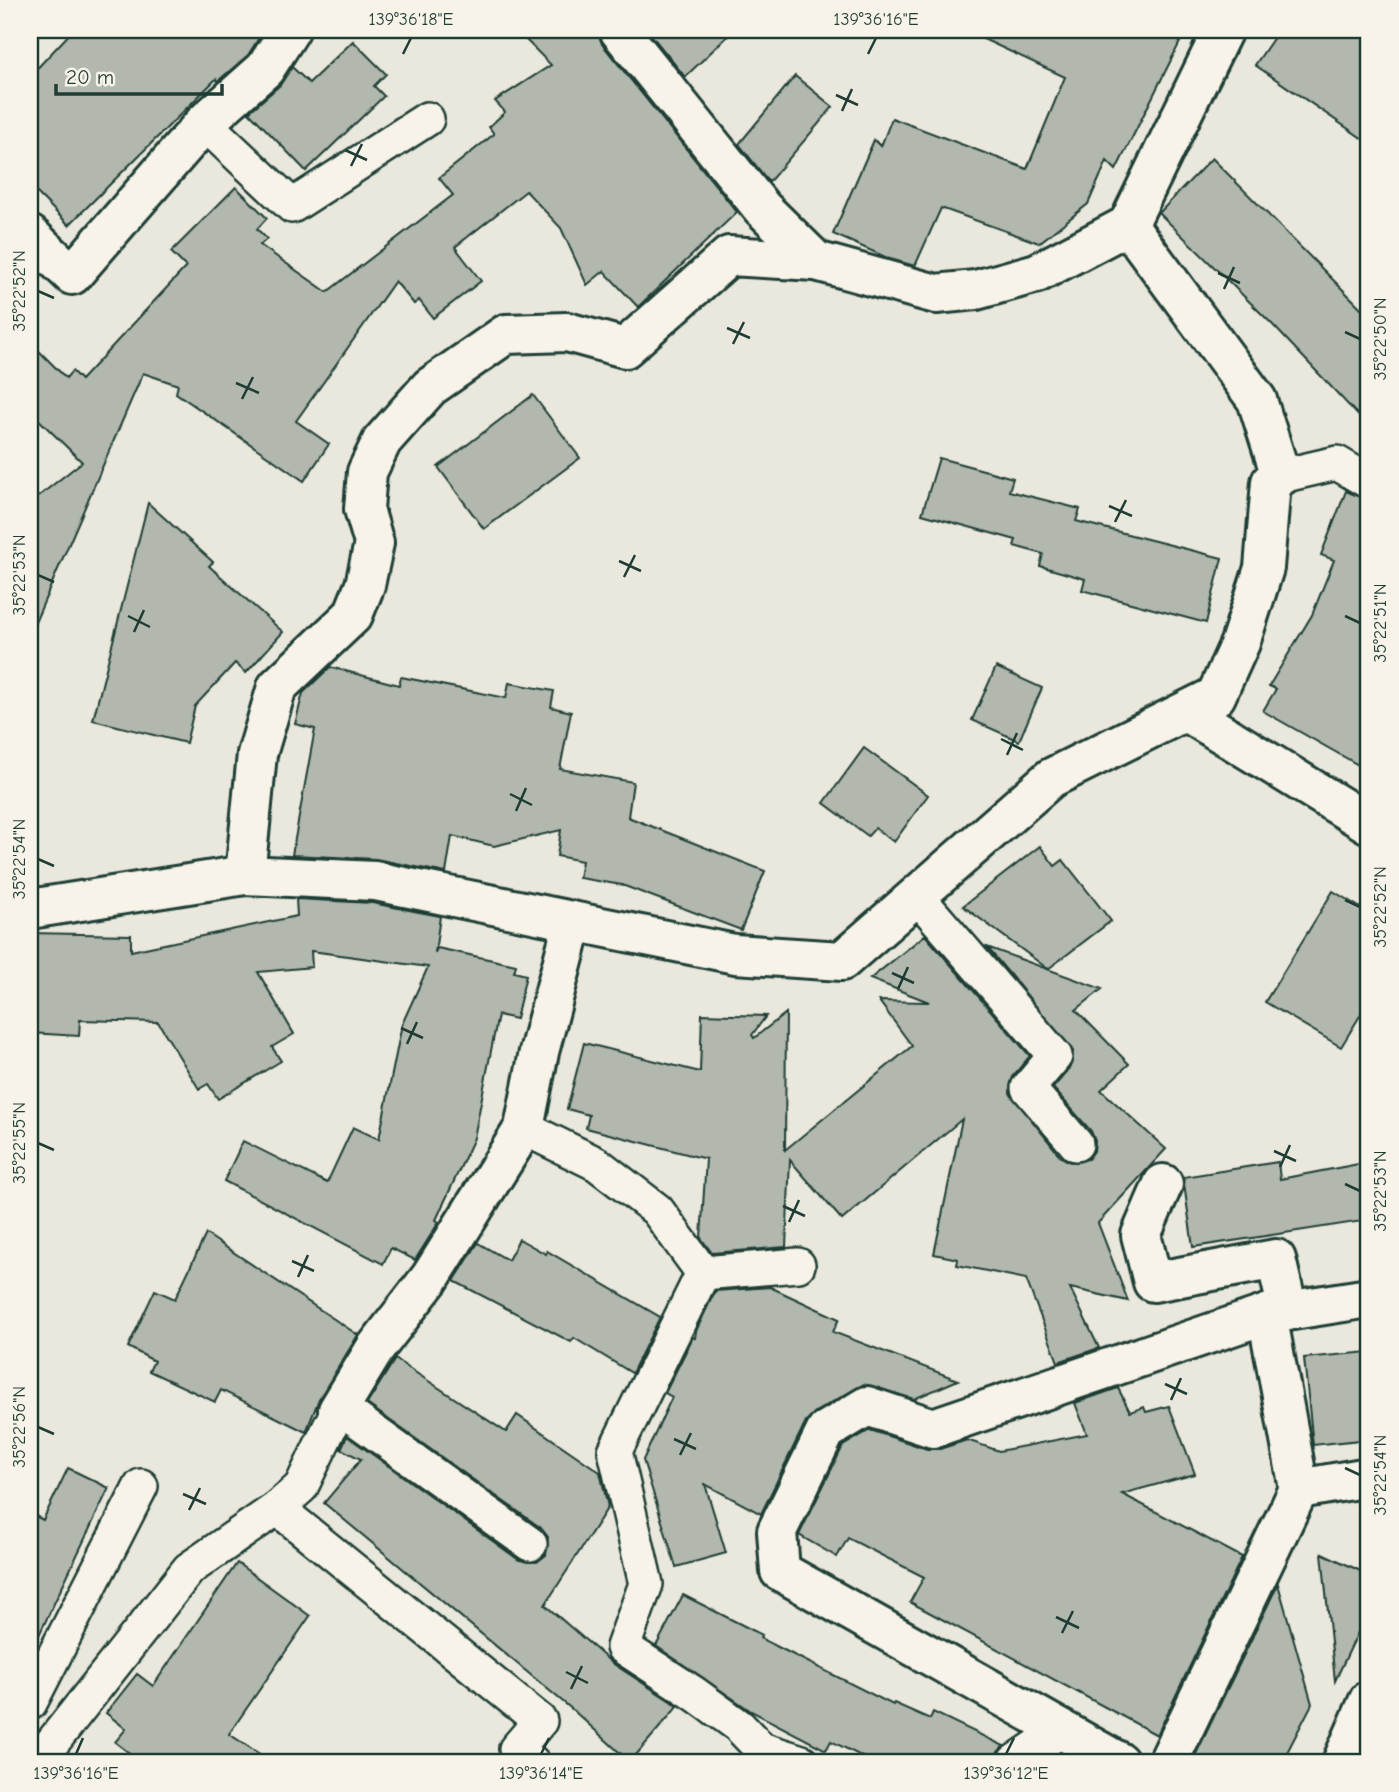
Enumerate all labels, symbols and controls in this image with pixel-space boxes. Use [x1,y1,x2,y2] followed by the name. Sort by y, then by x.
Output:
[369,9,454,30] text: 139°36'18"E
[833,9,919,30] text: 139°36'16"E
[56,52,222,96] scale bar
[66,65,114,89] text: 20 m
[9,250,30,332] text: 35°22'52"N
[1370,297,1391,381] text: 35°22'50"N
[9,534,30,616] text: 35°22'53"N
[1370,583,1391,663] text: 35°22'51"N
[9,819,30,899] text: 35°22'54"N
[1370,866,1391,948] text: 35°22'52"N
[9,1102,30,1184] text: 35°22'55"N
[1370,1150,1391,1232] text: 35°22'53"N
[9,1386,30,1468] text: 35°22'56"N
[1370,1435,1391,1515] text: 35°22'54"N
[33,1763,119,1784] text: 139°36'16"E
[499,1763,583,1784] text: 139°36'14"E
[964,1763,1049,1784] text: 139°36'12"E

